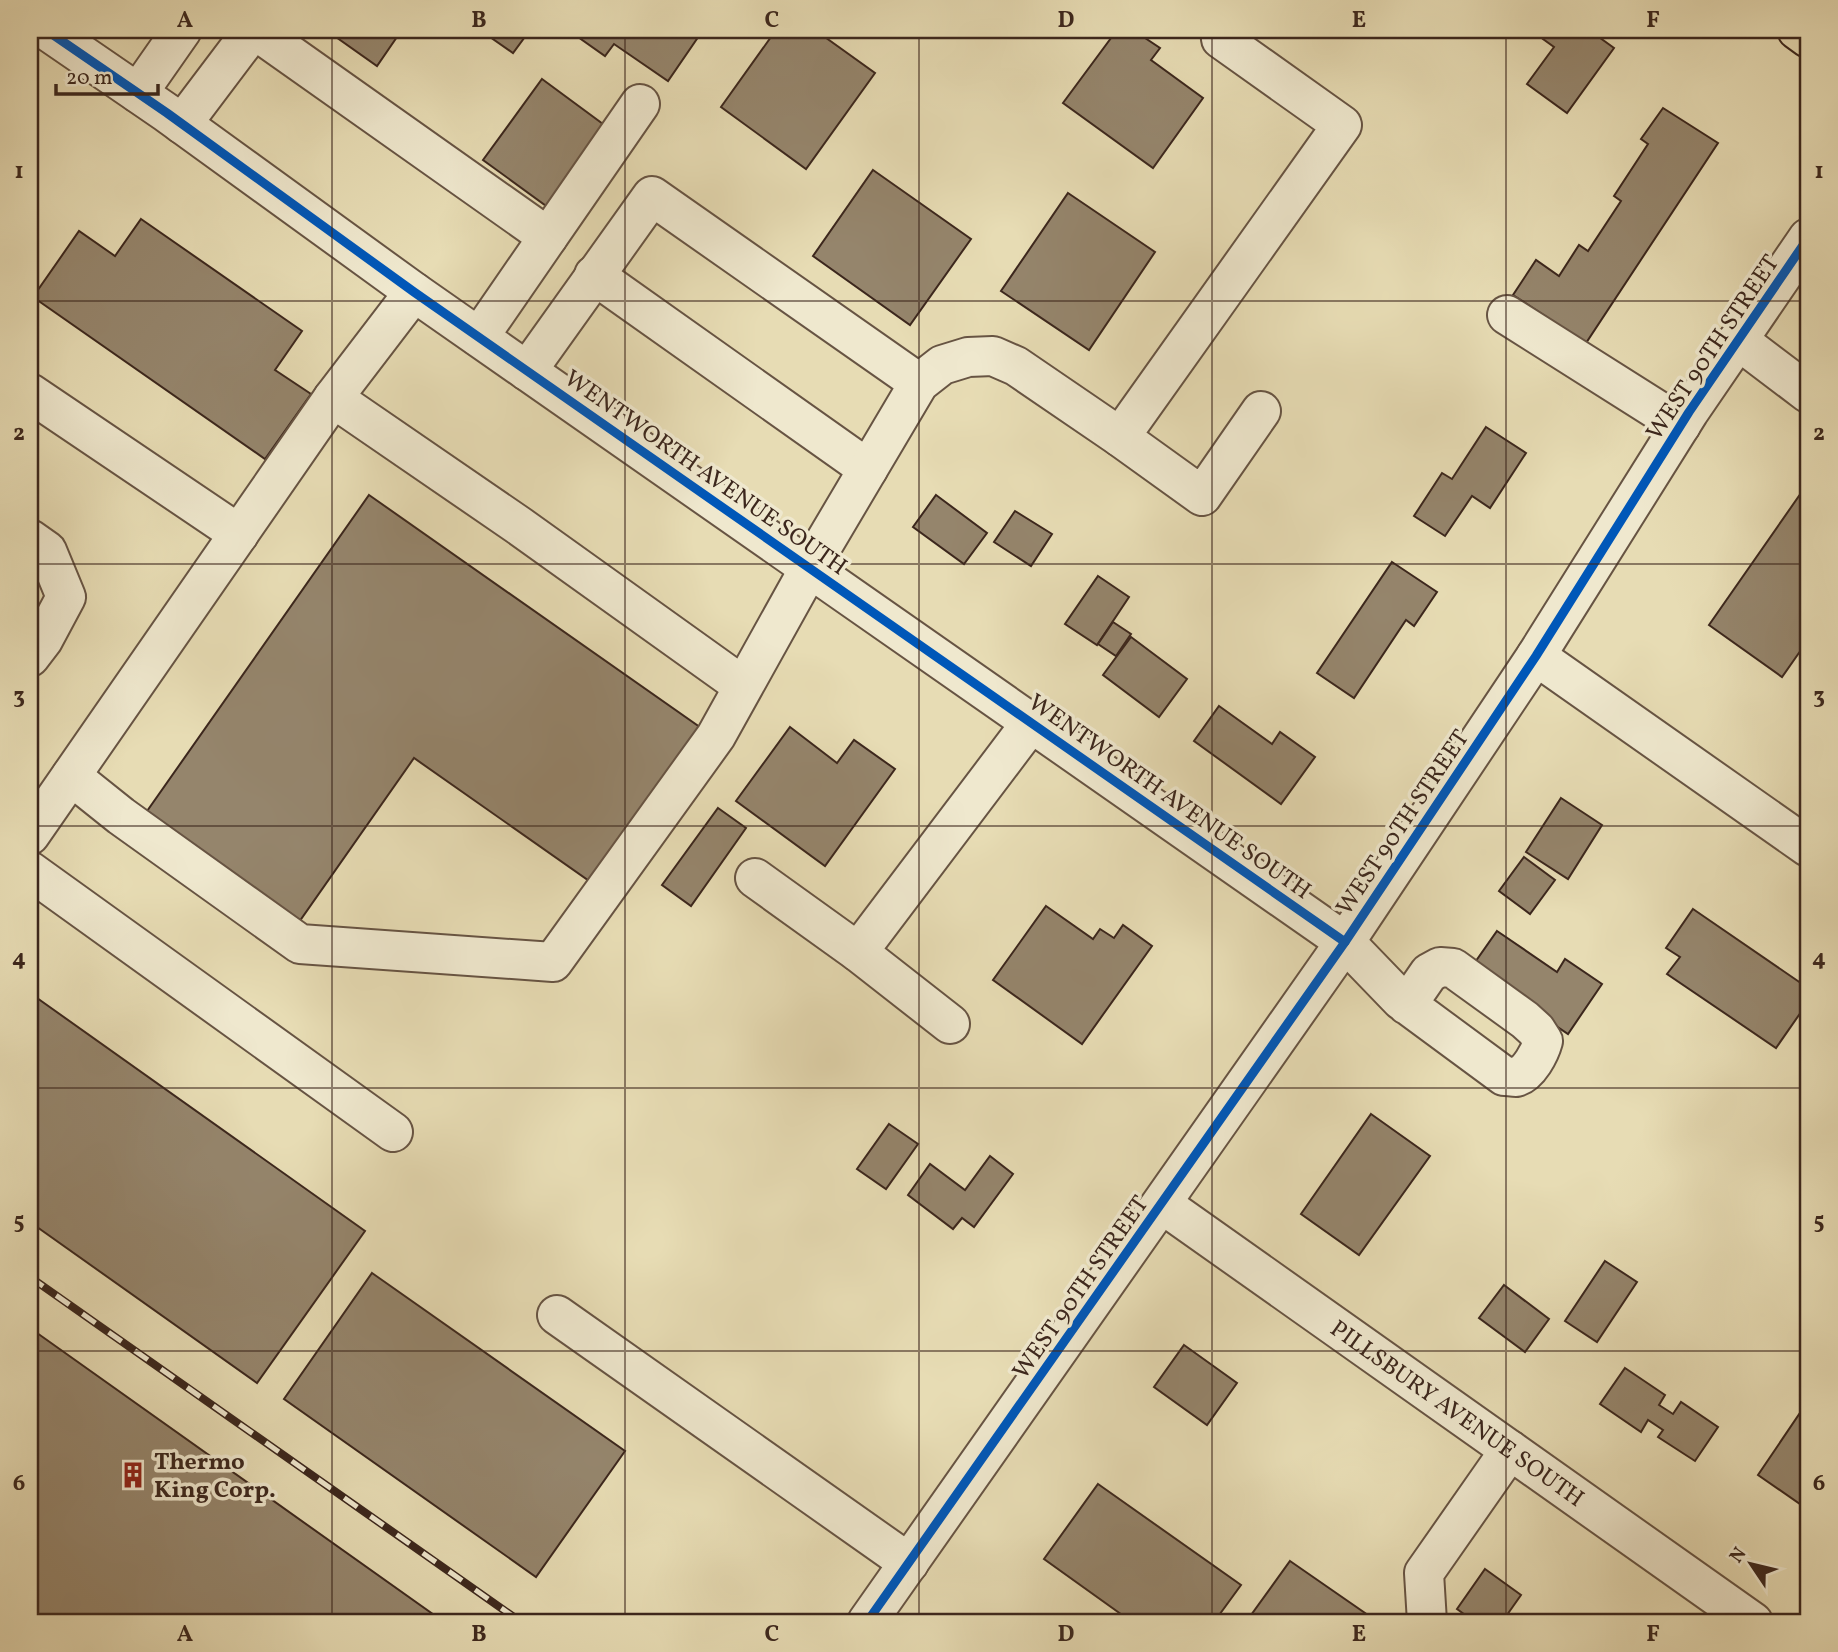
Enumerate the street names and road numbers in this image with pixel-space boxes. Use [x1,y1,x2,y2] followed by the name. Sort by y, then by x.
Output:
[1639,249,1788,448] street label: WEST 90TH STREET
[556,363,853,585] street label: WENTWORTH AVENUE SOUTH
[1020,687,1317,909] street label: WENTWORTH AVENUE SOUTH
[1329,724,1478,923] street label: WEST 90TH STREET
[1005,1189,1158,1387] street label: WEST 90TH STREET
[1322,1313,1590,1516] street label: PILLSBURY AVENUE SOUTH

